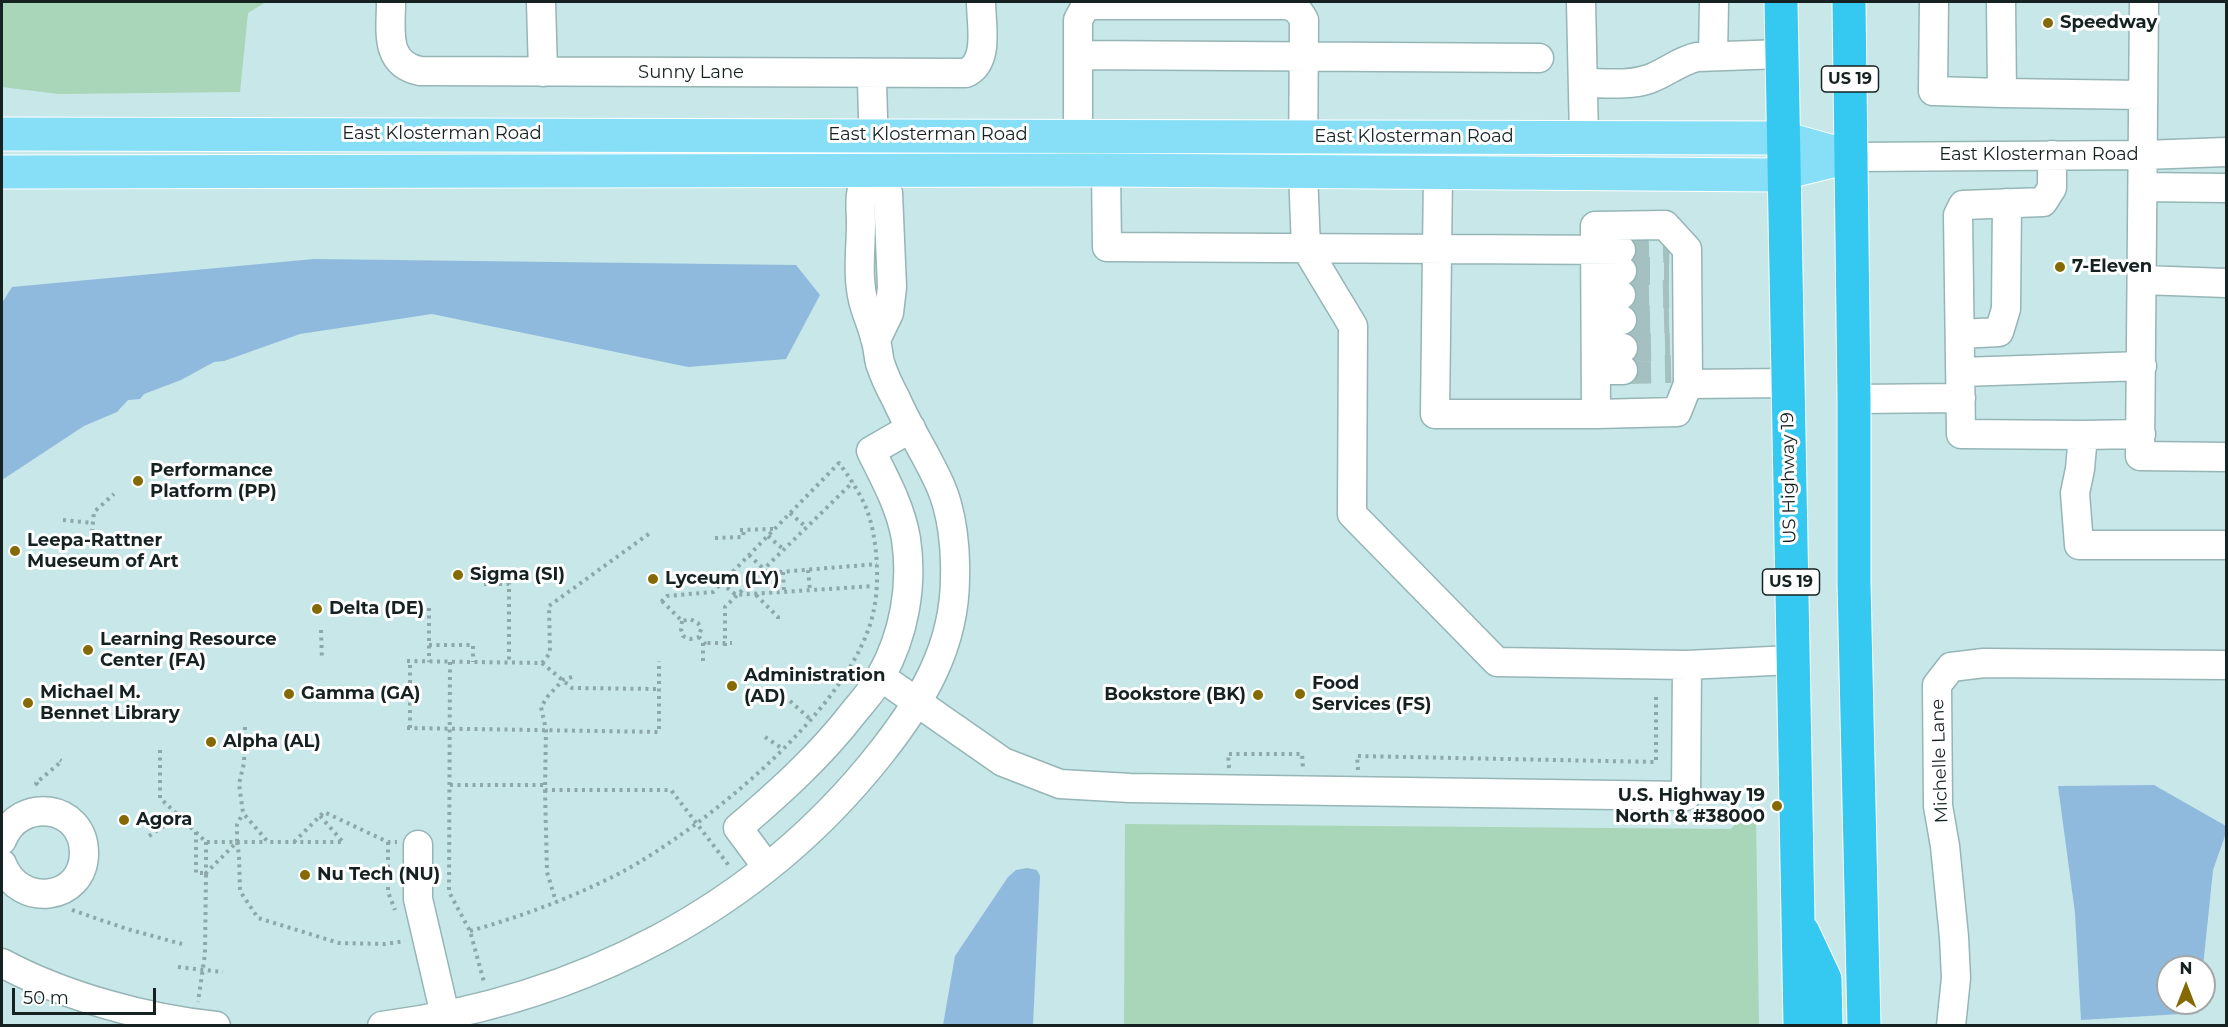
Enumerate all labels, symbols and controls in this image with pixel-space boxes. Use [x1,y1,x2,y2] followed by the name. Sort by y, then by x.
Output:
[2060,12,2157,34] place label: Speedway
[2041,16,2055,30] marker: Speedway
[638,62,744,84] street label: Sunny Lane
[1822,66,1878,92] road number: US 19
[342,123,542,145] street label: East Klosterman Road
[828,124,1028,146] street label: East Klosterman Road
[1314,126,1514,148] street label: East Klosterman Road
[1939,144,2139,166] street label: East Klosterman Road
[2072,256,2152,278] place label: 7-Eleven
[2053,260,2067,274] marker: 7-Eleven
[1777,412,1801,544] street label: US Highway 19
[150,460,277,502] place label: Performance Platform (PP)
[131,474,145,488] marker: Performance Platform (PP)
[27,530,179,572] place label: Leepa-Rattner Mueseum of Art
[8,544,22,558] marker: Leepa-Rattner Mueseum of Art
[470,564,565,586] place label: Sigma (SI)
[451,568,465,582] marker: Sigma (SI)
[665,568,779,590] place label: Lyceum (LY)
[1762,569,1820,595] road number: US 19
[646,572,660,586] marker: Lyceum (LY)
[329,598,424,620] place label: Delta (DE)
[310,602,324,616] marker: Delta (DE)
[100,629,277,672] place label: Learning Resource Center (FA)
[81,643,95,657] marker: Learning Resource Center (FA)
[744,665,885,708] place label: Administration (AD)
[1312,673,1431,716] place label: Food Services (FS)
[725,679,739,693] marker: Administration (AD)
[40,682,180,724] place label: Michael M. Bennet Library
[301,683,420,705] place label: Gamma (GA)
[1104,684,1246,706] place label: Bookstore (BK)
[282,687,296,701] marker: Gamma (GA)
[1293,687,1307,701] marker: Food Services (FS)
[1251,688,1265,702] marker: Bookstore (BK)
[21,696,35,710] marker: Michael M. Bennet Library
[1927,698,1953,824] street label: Michelle Lane
[223,731,321,753] place label: Alpha (AL)
[204,735,218,749] marker: Alpha (AL)
[1615,785,1765,828] place label: U.S. Highway 19 North & #38000
[1770,799,1784,813] marker: U.S. Highway 19 North & #38000
[136,809,192,831] place label: Agora
[117,813,131,827] marker: Agora
[317,864,440,886] place label: Nu Tech (NU)
[298,868,312,882] marker: Nu Tech (NU)
[2156,955,2216,1015] north arrow
[2180,959,2192,978] text: N
[15,976,159,1014] scale bar
[23,987,69,1009] text: 50 m

